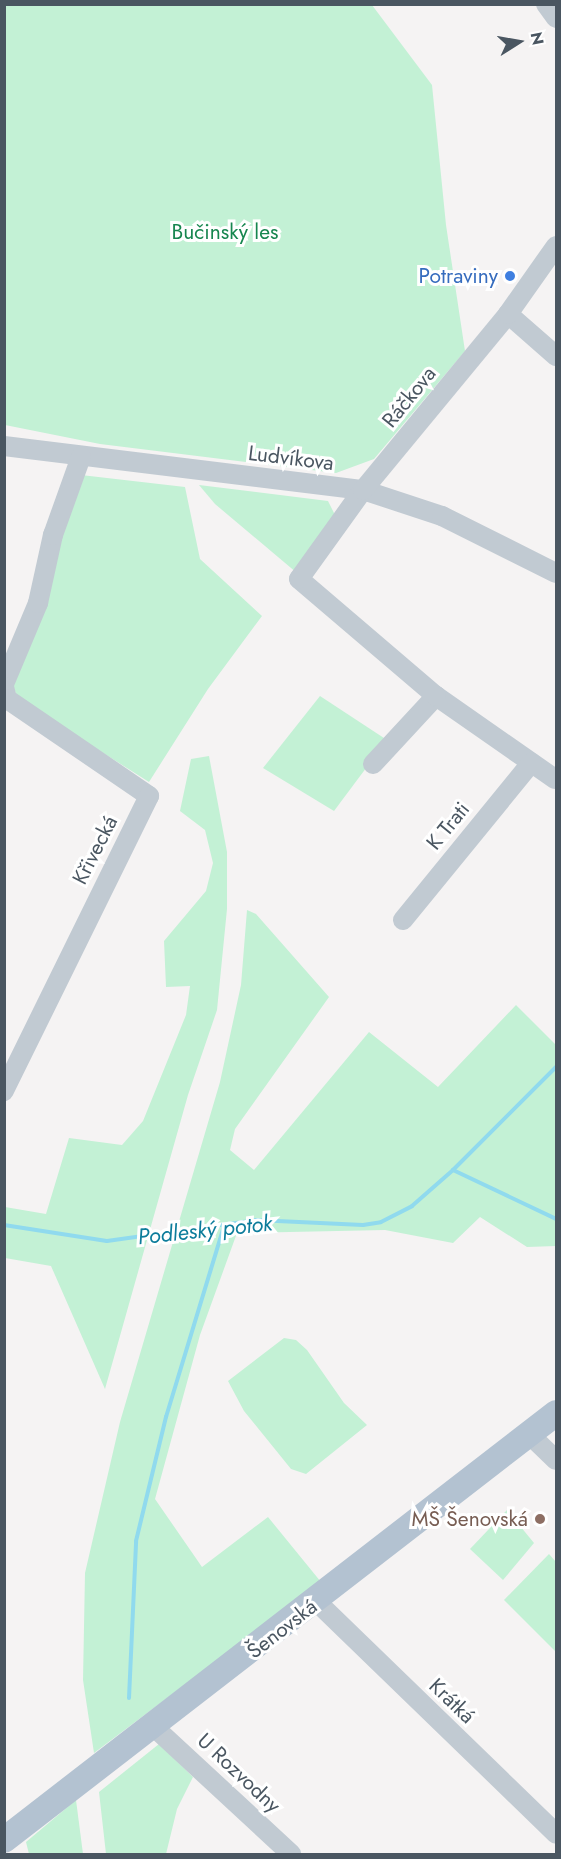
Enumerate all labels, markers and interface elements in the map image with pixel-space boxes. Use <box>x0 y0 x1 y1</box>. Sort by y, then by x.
north arrow <box>489 12 549 72</box>
text: N <box>525 30 550 47</box>
park label: Bučinský les <box>172 219 278 245</box>
place label: Potraviny <box>419 263 498 289</box>
marker: Potraviny <box>503 269 517 283</box>
street label: Ráčkova <box>377 361 441 433</box>
street label: Ludvíkova <box>247 440 335 476</box>
street label: K Trati <box>421 797 475 855</box>
street label: Křivecká <box>67 811 123 889</box>
water label: Podleský potok <box>136 1210 274 1250</box>
place label: MŠ Šenovská <box>412 1506 528 1532</box>
marker: MŠ Šenovská <box>533 1512 547 1526</box>
street label: Šenovská <box>242 1594 322 1664</box>
street label: Krátká <box>424 1673 480 1729</box>
street label: U Rozvodny <box>192 1728 286 1818</box>

